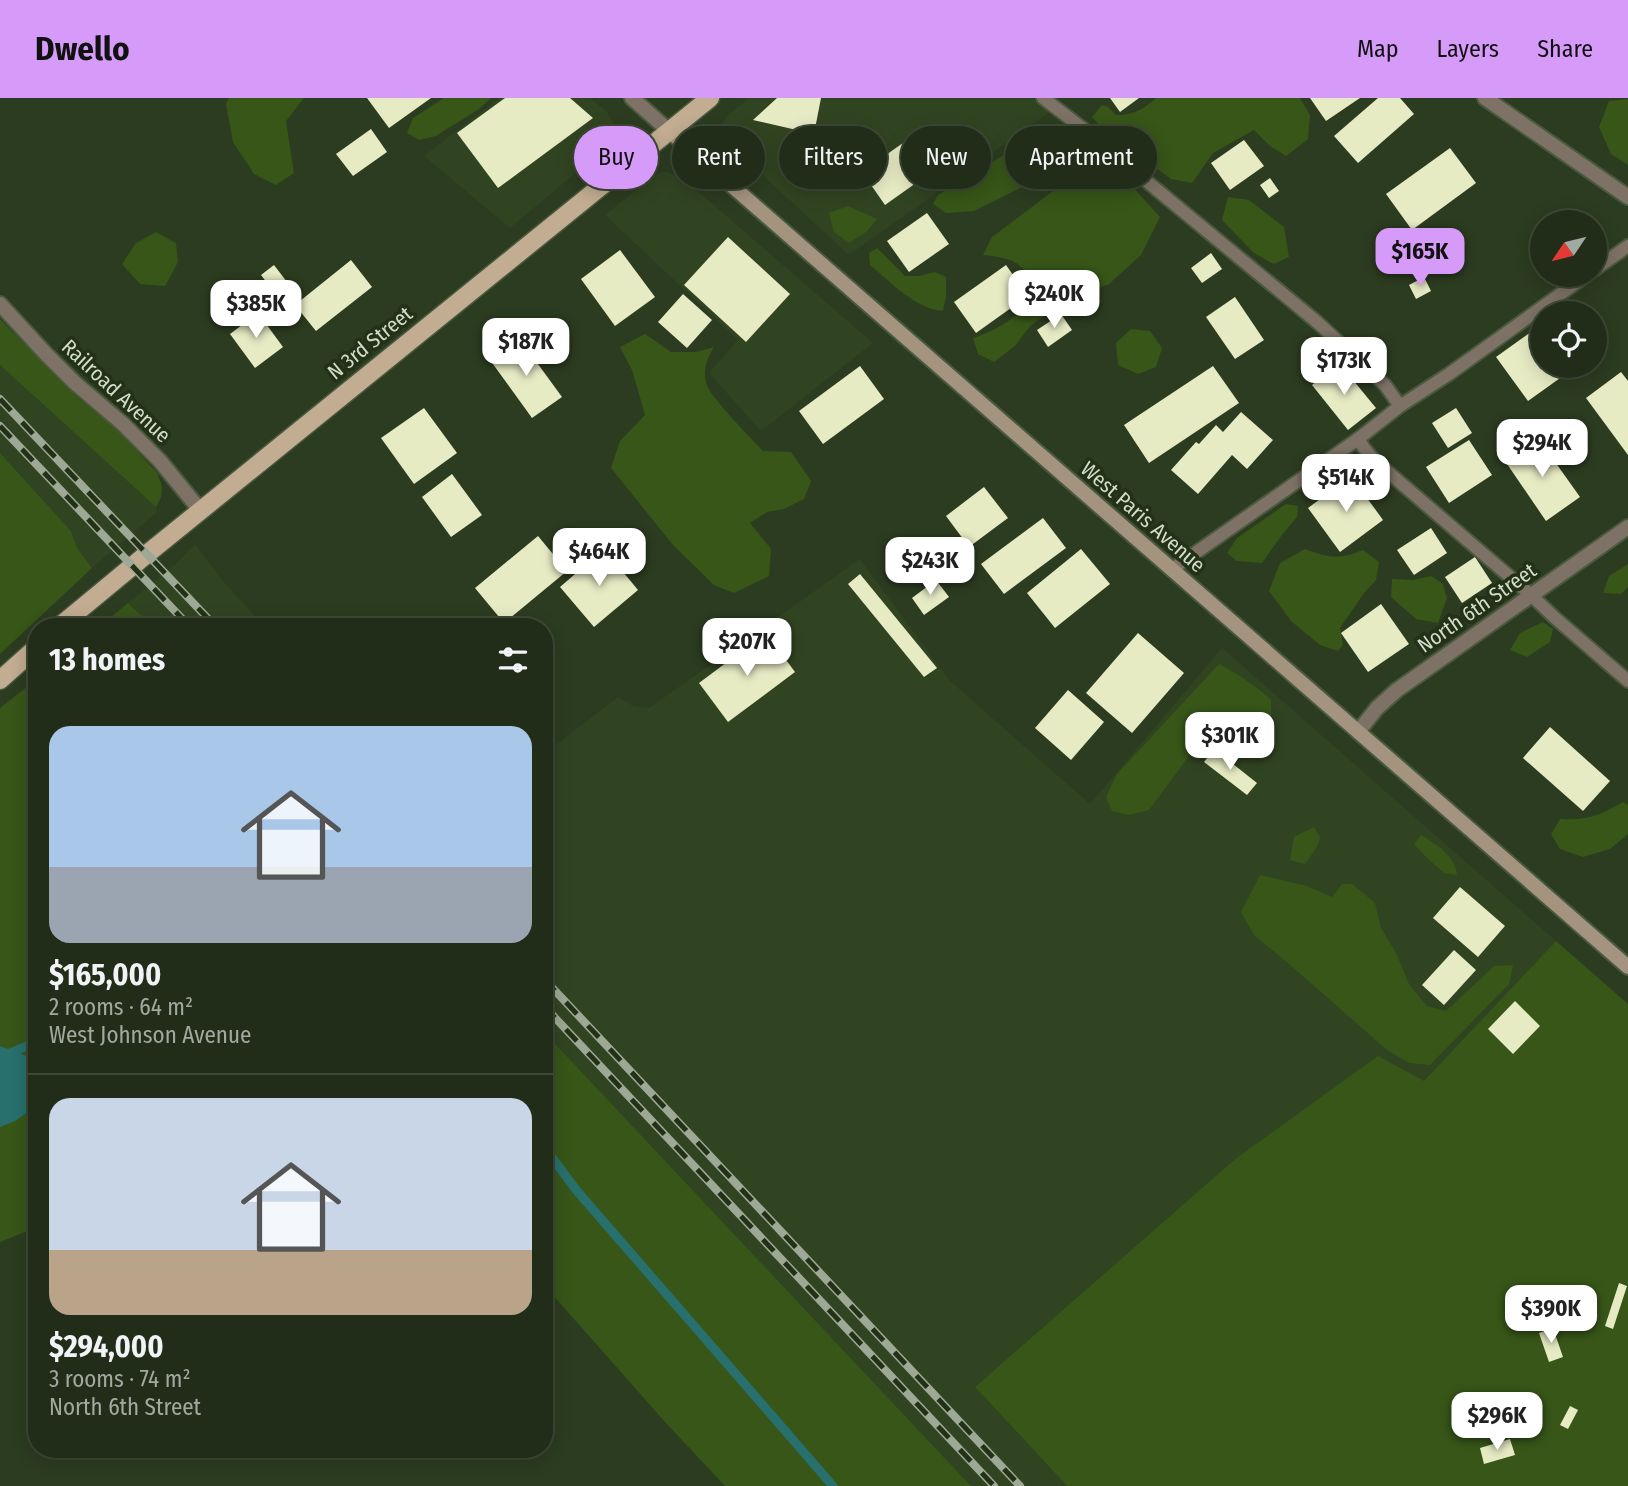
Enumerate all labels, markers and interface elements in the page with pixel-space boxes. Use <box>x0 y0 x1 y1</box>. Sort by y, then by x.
text: Dwello <box>35 29 130 69</box>
text: Map <box>1357 35 1399 63</box>
text: Layers <box>1437 35 1499 63</box>
text: Share <box>1537 35 1593 63</box>
chip: Buy <box>574 126 658 189</box>
chip: Rent <box>672 126 765 189</box>
chip: Filters <box>779 126 887 189</box>
chip: New <box>901 126 991 189</box>
chip: Apartment <box>1005 126 1157 189</box>
north arrow <box>1530 210 1606 287</box>
map controls <box>1530 210 1607 378</box>
pin: $165K <box>1371 228 1469 288</box>
text: $165K <box>1392 237 1448 265</box>
pin: $240K <box>1005 271 1103 330</box>
text: $240K <box>1024 279 1084 307</box>
pin: $385K <box>207 280 305 340</box>
text: $385K <box>226 289 286 317</box>
street label: N 3rd Street <box>322 301 418 385</box>
button: locate <box>1530 301 1607 378</box>
pin: $187K <box>477 318 575 378</box>
text: $187K <box>498 327 554 355</box>
street label: Railroad Avenue <box>56 334 176 448</box>
pin: $173K <box>1295 338 1393 397</box>
text: $173K <box>1317 346 1371 374</box>
pin: $294K <box>1493 420 1591 479</box>
text: $294K <box>1513 428 1571 456</box>
pin: $514K <box>1297 454 1395 514</box>
street label: West Paris Avenue <box>1075 456 1211 578</box>
text: $514K <box>1318 463 1374 491</box>
pin: $464K <box>550 528 648 588</box>
text: $464K <box>569 537 629 565</box>
pin: $243K <box>881 538 979 597</box>
text: $243K <box>901 546 959 574</box>
street label: North 6th Street <box>1413 557 1541 658</box>
pin: $207K <box>698 618 796 678</box>
text: $207K <box>718 627 776 655</box>
icon: filters <box>494 641 532 679</box>
text: 13 homes <box>49 642 165 678</box>
pin: $301K <box>1181 712 1279 772</box>
text: $301K <box>1201 721 1259 749</box>
icon: home <box>228 772 354 898</box>
text: $165,000 <box>49 957 161 993</box>
text: 2 rooms · 64 m² <box>49 993 193 1021</box>
text: West Johnson Avenue <box>49 1021 251 1049</box>
icon: home <box>228 1144 354 1270</box>
pin: $390K <box>1502 1286 1600 1345</box>
text: $390K <box>1521 1294 1581 1322</box>
text: $294,000 <box>49 1329 164 1365</box>
text: 3 rooms · 74 m² <box>49 1365 191 1393</box>
pin: $296K <box>1448 1392 1546 1452</box>
text: North 6th Street <box>49 1393 201 1421</box>
text: $296K <box>1467 1401 1527 1429</box>

